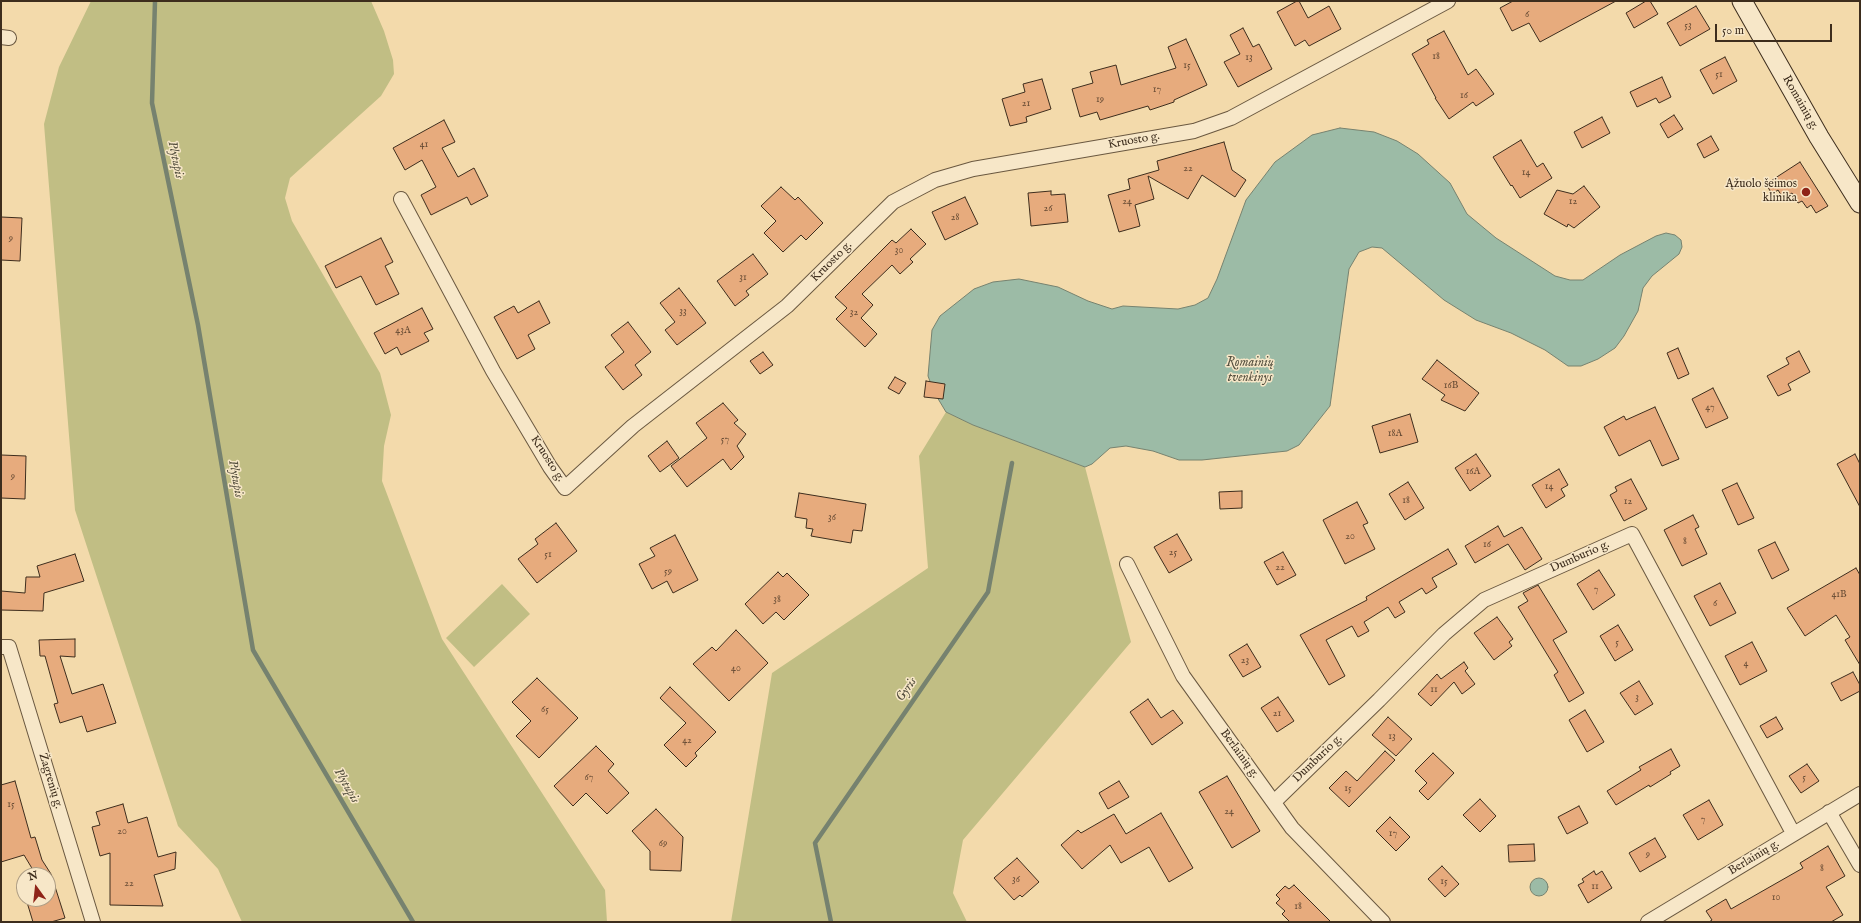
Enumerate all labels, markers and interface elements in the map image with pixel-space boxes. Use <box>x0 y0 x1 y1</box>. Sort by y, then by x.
house number: 6 <box>1525 9 1529 21</box>
scale bar <box>1717 16 1834 42</box>
house number: 53 <box>1684 20 1692 32</box>
text: 50 m <box>1722 23 1744 38</box>
house number: 18 <box>1432 51 1440 63</box>
house number: 13 <box>1245 52 1253 64</box>
house number: 15 <box>1183 60 1191 72</box>
house number: 51 <box>1715 69 1723 81</box>
street label: Romainių g. <box>1779 73 1821 133</box>
house number: 17 <box>1153 84 1161 96</box>
house number: 16 <box>1460 90 1468 102</box>
house number: 19 <box>1096 94 1104 106</box>
house number: 21 <box>1022 98 1030 110</box>
street label: Kruosto g. <box>1107 129 1161 153</box>
house number: 41 <box>420 139 428 151</box>
water label: Plytupis <box>163 140 187 180</box>
house number: 22 <box>1183 163 1193 175</box>
house number: 14 <box>1522 167 1530 179</box>
place label: Ąžuolo šeimos klinika <box>1726 178 1797 206</box>
marker: Ąžuolo šeimos klinika <box>1800 186 1812 198</box>
house number: 24 <box>1122 196 1132 208</box>
house number: 12 <box>1569 196 1577 208</box>
house number: 26 <box>1044 203 1052 215</box>
house number: 28 <box>951 212 959 224</box>
house number: 9 <box>9 233 13 245</box>
street label: Kruosto g. <box>808 238 856 286</box>
house number: 30 <box>895 245 903 257</box>
house number: 31 <box>739 272 747 284</box>
house number: 33 <box>679 306 687 318</box>
house number: 32 <box>850 307 858 319</box>
house number: 43A <box>395 325 411 337</box>
water label: Romainių tvenkinys <box>1226 355 1274 386</box>
house number: 16B <box>1444 380 1458 392</box>
house number: 47 <box>1705 402 1715 414</box>
house number: 18A <box>1388 428 1402 440</box>
street label: Kruosto g. <box>527 433 567 485</box>
house number: 57 <box>721 434 729 446</box>
water label: Plytupis <box>224 459 246 499</box>
house number: 16A <box>1466 466 1480 478</box>
house number: 9 <box>11 471 15 483</box>
house number: 14 <box>1545 481 1553 493</box>
house number: 18 <box>1402 495 1410 507</box>
house number: 12 <box>1624 496 1632 508</box>
house number: 36 <box>828 512 836 524</box>
house number: 20 <box>1345 531 1355 543</box>
house number: 8 <box>1683 536 1687 548</box>
street label: Dumburio g. <box>1548 538 1612 576</box>
house number: 16 <box>1483 539 1491 551</box>
house number: 25 <box>1169 547 1177 559</box>
house number: 51 <box>544 549 552 561</box>
house number: 22 <box>1275 562 1285 574</box>
house number: 59 <box>664 566 672 578</box>
house number: 7 <box>1594 584 1598 596</box>
house number: 41B <box>1831 589 1847 601</box>
house number: 38 <box>773 594 781 606</box>
house number: 6 <box>1713 598 1717 610</box>
house number: 5 <box>1615 637 1619 649</box>
house number: 23 <box>1241 655 1249 667</box>
house number: 4 <box>1744 658 1748 670</box>
house number: 40 <box>731 663 741 675</box>
water label: Gyris <box>893 675 921 705</box>
house number: 11 <box>1430 684 1438 696</box>
house number: 3 <box>1635 692 1639 704</box>
house number: 65 <box>541 704 549 716</box>
house number: 21 <box>1273 708 1281 720</box>
street label: Berlainių g. <box>1216 727 1262 781</box>
house number: 13 <box>1388 731 1396 743</box>
street label: Dumburio g. <box>1290 732 1346 786</box>
house number: 42 <box>682 735 692 747</box>
street label: Žagrenių g. <box>35 751 65 811</box>
water label: Plytupis <box>330 766 362 806</box>
house number: 67 <box>585 772 593 784</box>
house number: 5 <box>1802 772 1806 784</box>
house number: 15 <box>1344 783 1352 795</box>
house number: 15 <box>7 799 15 811</box>
house number: 24 <box>1224 806 1234 818</box>
house number: 7 <box>1701 814 1705 826</box>
house number: 20 <box>117 826 127 838</box>
house number: 17 <box>1389 828 1397 840</box>
street label: Berlainių g. <box>1726 837 1782 879</box>
house number: 69 <box>659 838 667 850</box>
house number: 9 <box>1646 849 1650 861</box>
house number: 8 <box>1820 863 1824 875</box>
north arrow <box>16 867 56 907</box>
text: N <box>27 868 40 884</box>
house number: 36 <box>1012 874 1020 886</box>
house number: 15 <box>1440 876 1448 888</box>
house number: 22 <box>124 878 134 890</box>
house number: 11 <box>1591 881 1599 893</box>
house number: 10 <box>1772 892 1780 904</box>
house number: 18 <box>1294 901 1302 913</box>

